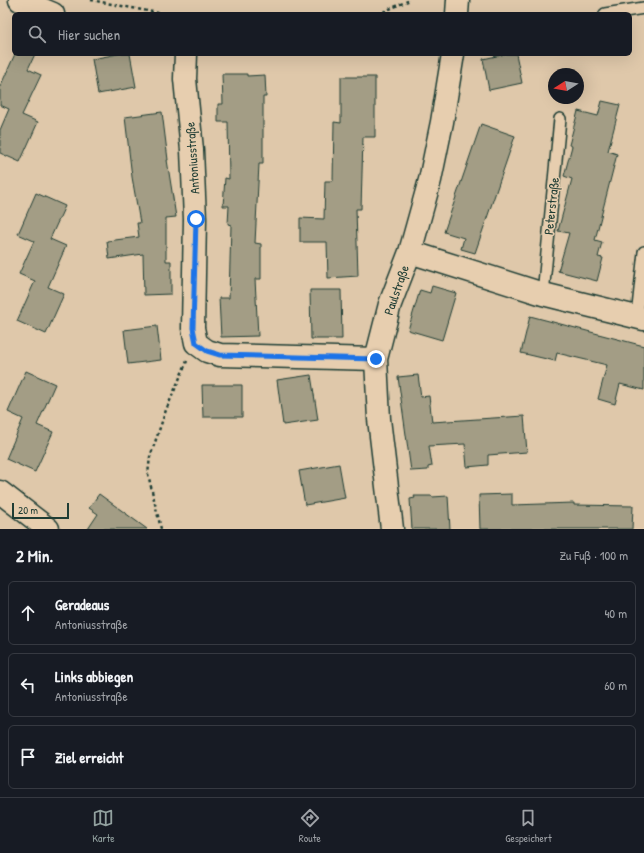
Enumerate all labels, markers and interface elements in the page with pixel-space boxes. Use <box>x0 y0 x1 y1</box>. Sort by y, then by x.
search box <box>12 12 632 56</box>
icon: search <box>26 23 48 45</box>
text: Hier suchen <box>58 24 120 45</box>
north arrow <box>548 68 584 104</box>
street label: Antoniusstraße <box>180 121 204 195</box>
street label: Peterstraße <box>539 176 563 236</box>
route start <box>187 210 205 228</box>
street label: Paulstraße <box>379 263 413 317</box>
route end <box>367 350 385 368</box>
scale bar <box>12 501 69 520</box>
text: 20 m <box>18 503 38 517</box>
text: 2 Min. <box>16 544 53 567</box>
text: Zu Fuß · 100 m <box>559 546 628 564</box>
text: Geradeaus <box>55 594 109 615</box>
icon: ahead <box>17 602 39 624</box>
text: 40 m <box>604 604 627 622</box>
text: Antoniusstraße <box>55 615 128 633</box>
text: Links abbiegen <box>55 666 133 687</box>
icon: left <box>17 674 39 696</box>
text: 60 m <box>604 676 627 694</box>
text: Antoniusstraße <box>55 687 128 705</box>
icon: arrive <box>17 746 39 768</box>
text: Ziel erreicht <box>55 747 124 768</box>
tab: Karte <box>92 807 115 845</box>
tab: Route <box>299 807 321 845</box>
tab: Gespeichert <box>505 807 552 845</box>

